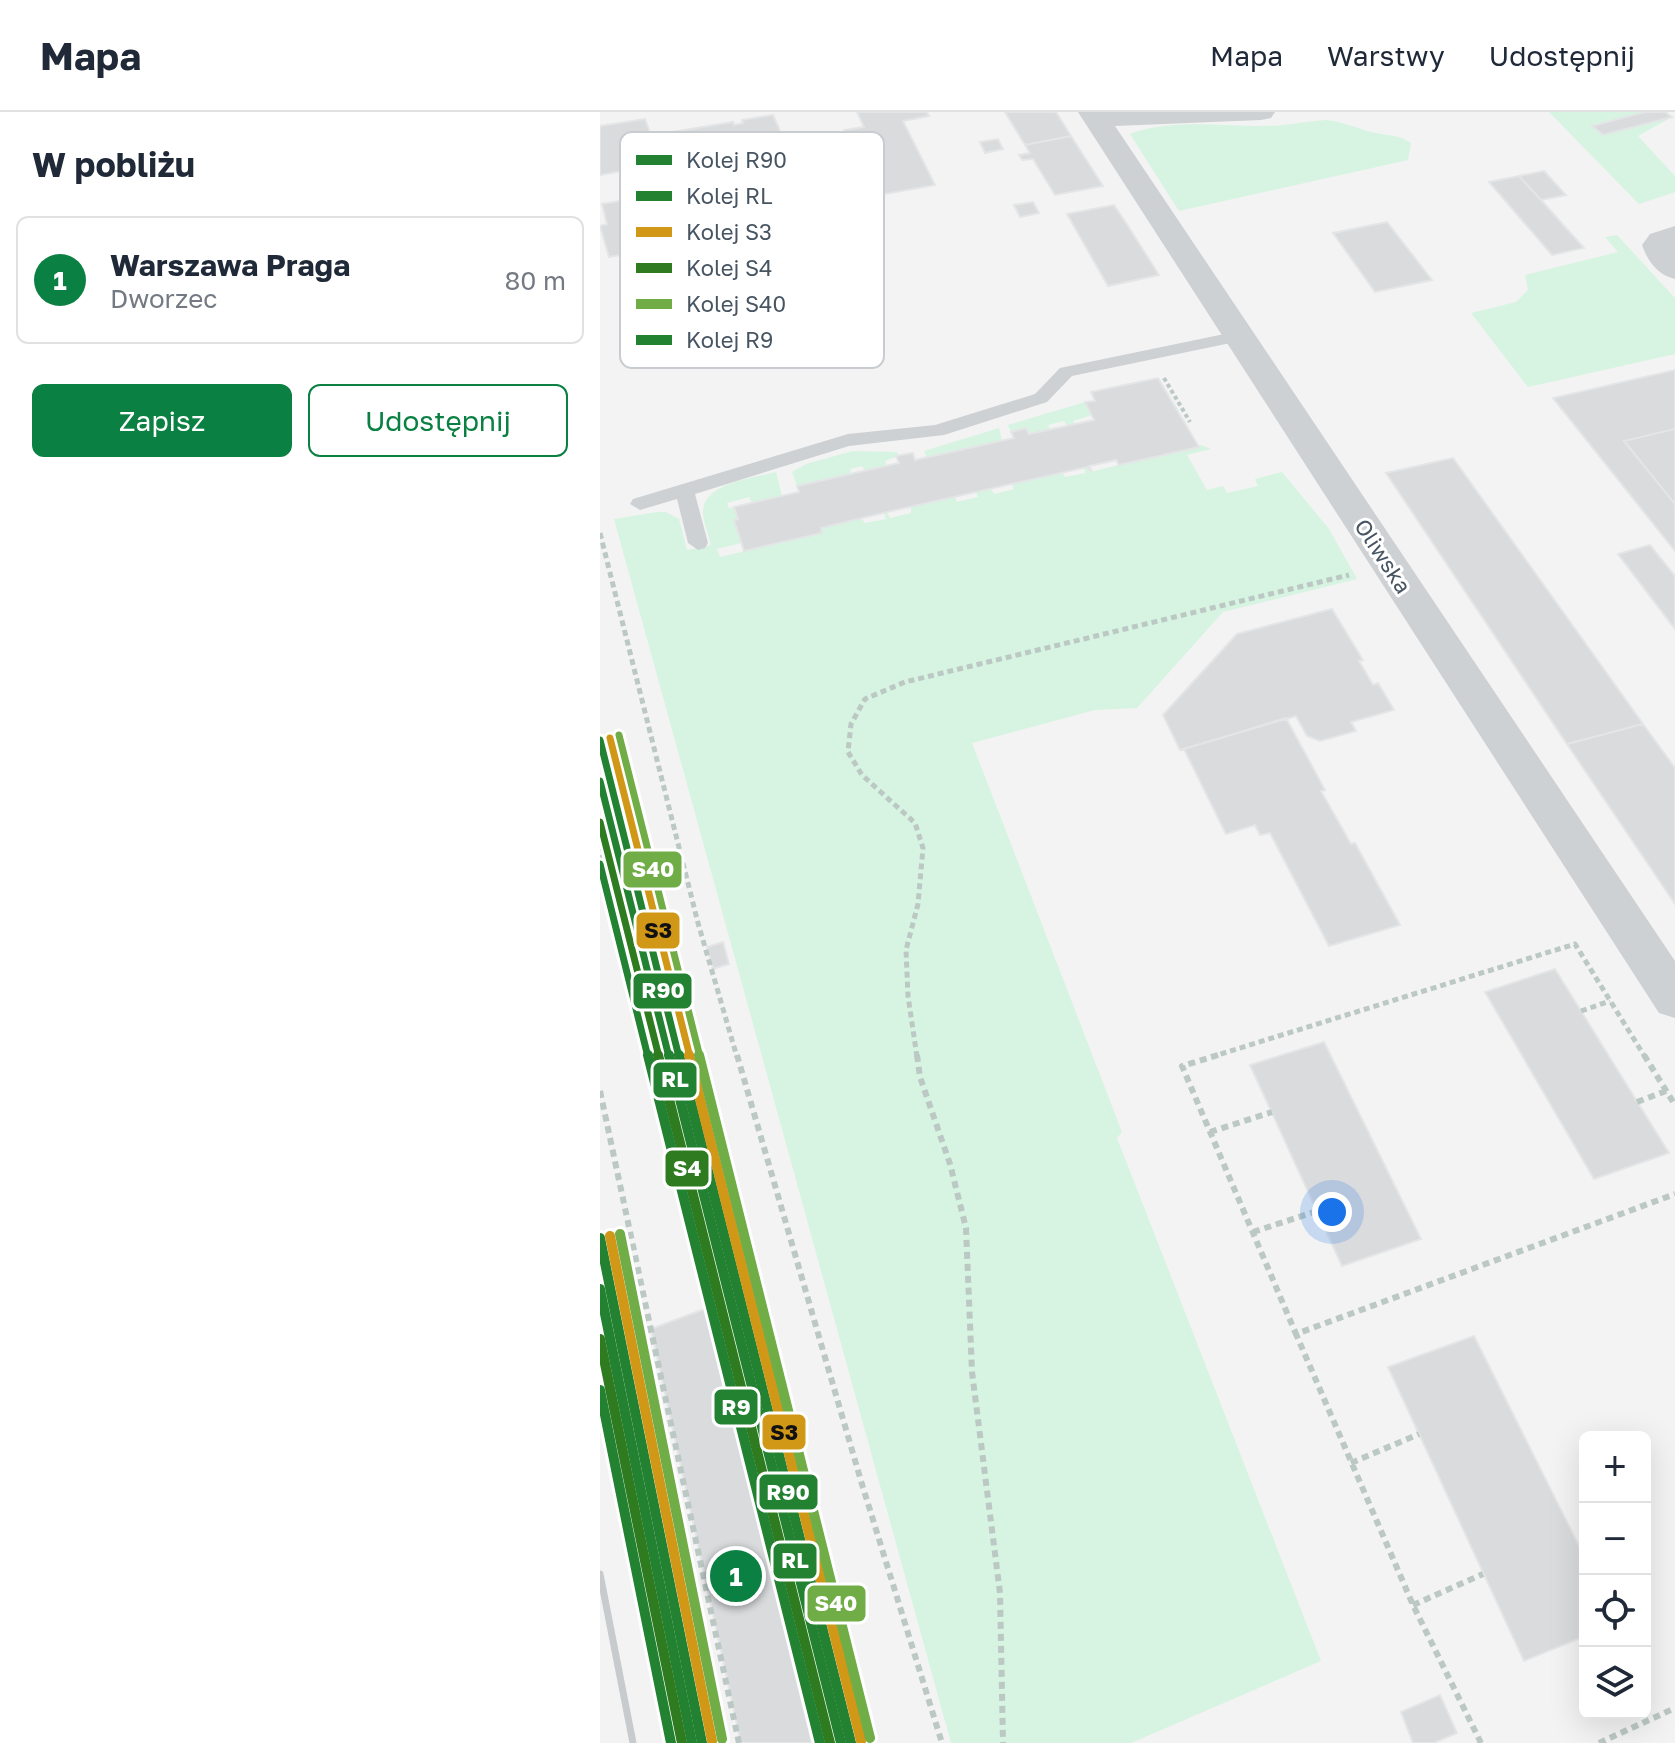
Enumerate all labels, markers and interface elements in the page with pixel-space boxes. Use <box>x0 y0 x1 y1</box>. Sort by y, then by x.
text: Mapa <box>40 33 141 78</box>
text: Mapa <box>1210 39 1283 72</box>
text: Warstwy <box>1327 39 1445 72</box>
text: Udostępnij <box>1489 39 1635 72</box>
legend <box>620 132 884 368</box>
text: W pobliżu <box>32 144 195 184</box>
text: Kolej R90 <box>686 146 787 173</box>
text: Kolej RL <box>686 182 773 209</box>
text: Kolej S3 <box>686 218 772 245</box>
text: Warszawa Praga <box>110 247 350 283</box>
text: Kolej S4 <box>686 254 772 281</box>
text: 1 <box>53 265 67 296</box>
text: 80 m <box>505 265 566 296</box>
text: Dworzec <box>110 283 218 314</box>
text: Kolej S40 <box>686 290 786 317</box>
text: Kolej R9 <box>686 326 773 353</box>
button: Zapisz <box>32 384 292 457</box>
button: Udostępnij <box>308 384 568 457</box>
street label: Oliwska <box>1349 513 1417 598</box>
line badge: S40 <box>622 850 683 889</box>
text: S40 <box>632 855 674 882</box>
line badge: S3 <box>635 911 681 950</box>
text: S3 <box>644 916 672 943</box>
line badge: R90 <box>632 972 693 1010</box>
text: R90 <box>641 976 685 1003</box>
line badge: RL <box>652 1061 698 1099</box>
text: RL <box>661 1065 689 1092</box>
line badge: S4 <box>664 1149 710 1188</box>
text: S4 <box>673 1154 701 1181</box>
your location <box>1312 1192 1352 1232</box>
line badge: R9 <box>713 1388 759 1426</box>
text: R9 <box>721 1393 751 1420</box>
line badge: S3 <box>761 1413 807 1451</box>
text: S3 <box>770 1418 798 1445</box>
map controls <box>1579 1431 1651 1719</box>
button: + <box>1579 1431 1651 1503</box>
line badge: R90 <box>758 1473 819 1511</box>
text: R90 <box>766 1478 810 1505</box>
button: − <box>1579 1503 1651 1575</box>
line badge: RL <box>772 1542 818 1580</box>
pin: 1 <box>710 1546 762 1606</box>
text: RL <box>781 1546 809 1573</box>
button: locate <box>1579 1575 1651 1647</box>
line badge: S40 <box>806 1584 867 1623</box>
text: S40 <box>815 1589 857 1616</box>
button: layers <box>1579 1647 1651 1719</box>

